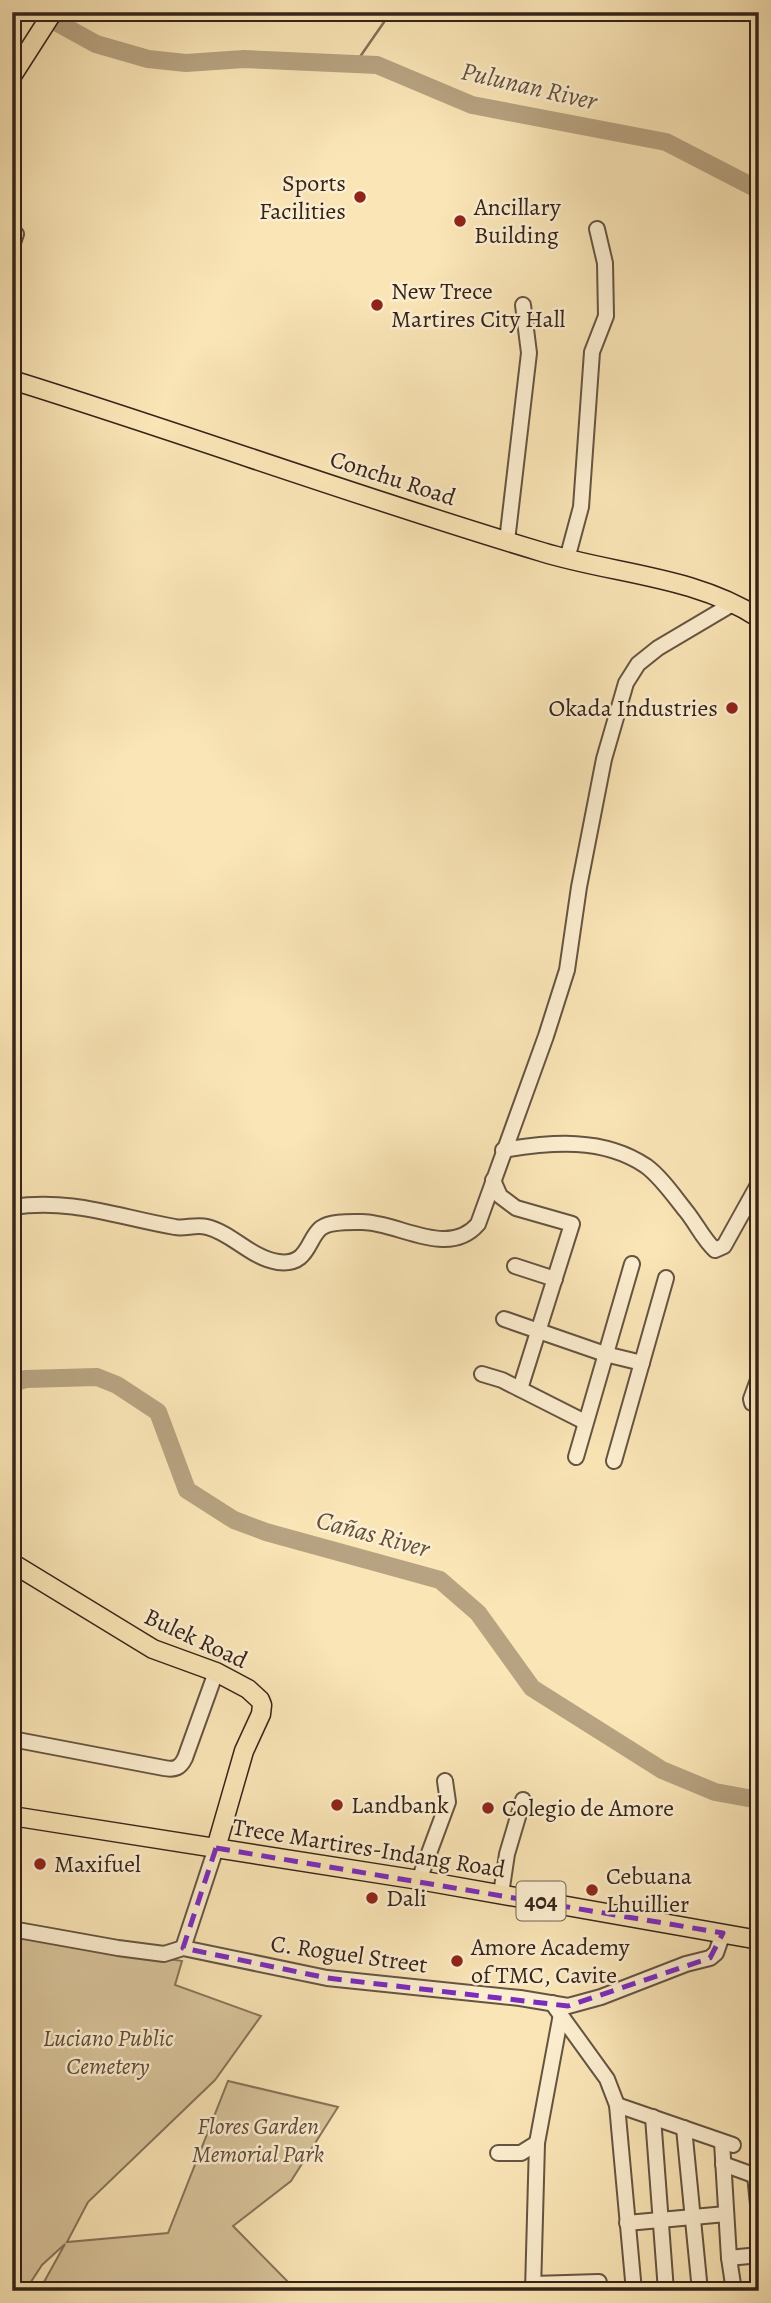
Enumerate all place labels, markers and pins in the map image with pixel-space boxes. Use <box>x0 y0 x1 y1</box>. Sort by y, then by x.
place label: Sports Facilities <box>259 167 346 227</box>
marker: Sports Facilities <box>352 189 368 205</box>
place label: Ancillary Building <box>473 191 561 251</box>
marker: Ancillary Building <box>452 213 468 229</box>
place label: New Trece Martires City Hall <box>391 275 566 335</box>
marker: New Trece Martires City Hall <box>369 297 385 313</box>
place label: Okada Industries <box>549 692 718 724</box>
marker: Okada Industries <box>724 700 740 716</box>
place label: Landbank <box>351 1789 449 1821</box>
place label: Colegio de Amore <box>502 1792 674 1824</box>
marker: Landbank <box>329 1797 345 1813</box>
marker: Colegio de Amore <box>480 1800 496 1816</box>
place label: Maxifuel <box>54 1848 141 1880</box>
marker: Maxifuel <box>32 1856 48 1872</box>
place label: Cebuana Lhuillier <box>606 1860 693 1920</box>
place label: Dali <box>386 1882 427 1914</box>
marker: Cebuana Lhuillier <box>584 1882 600 1898</box>
marker: Dali <box>364 1890 380 1906</box>
place label: Amore Academy of TMC, Cavite <box>470 1931 630 1991</box>
marker: Amore Academy of TMC, Cavite <box>449 1953 465 1969</box>

